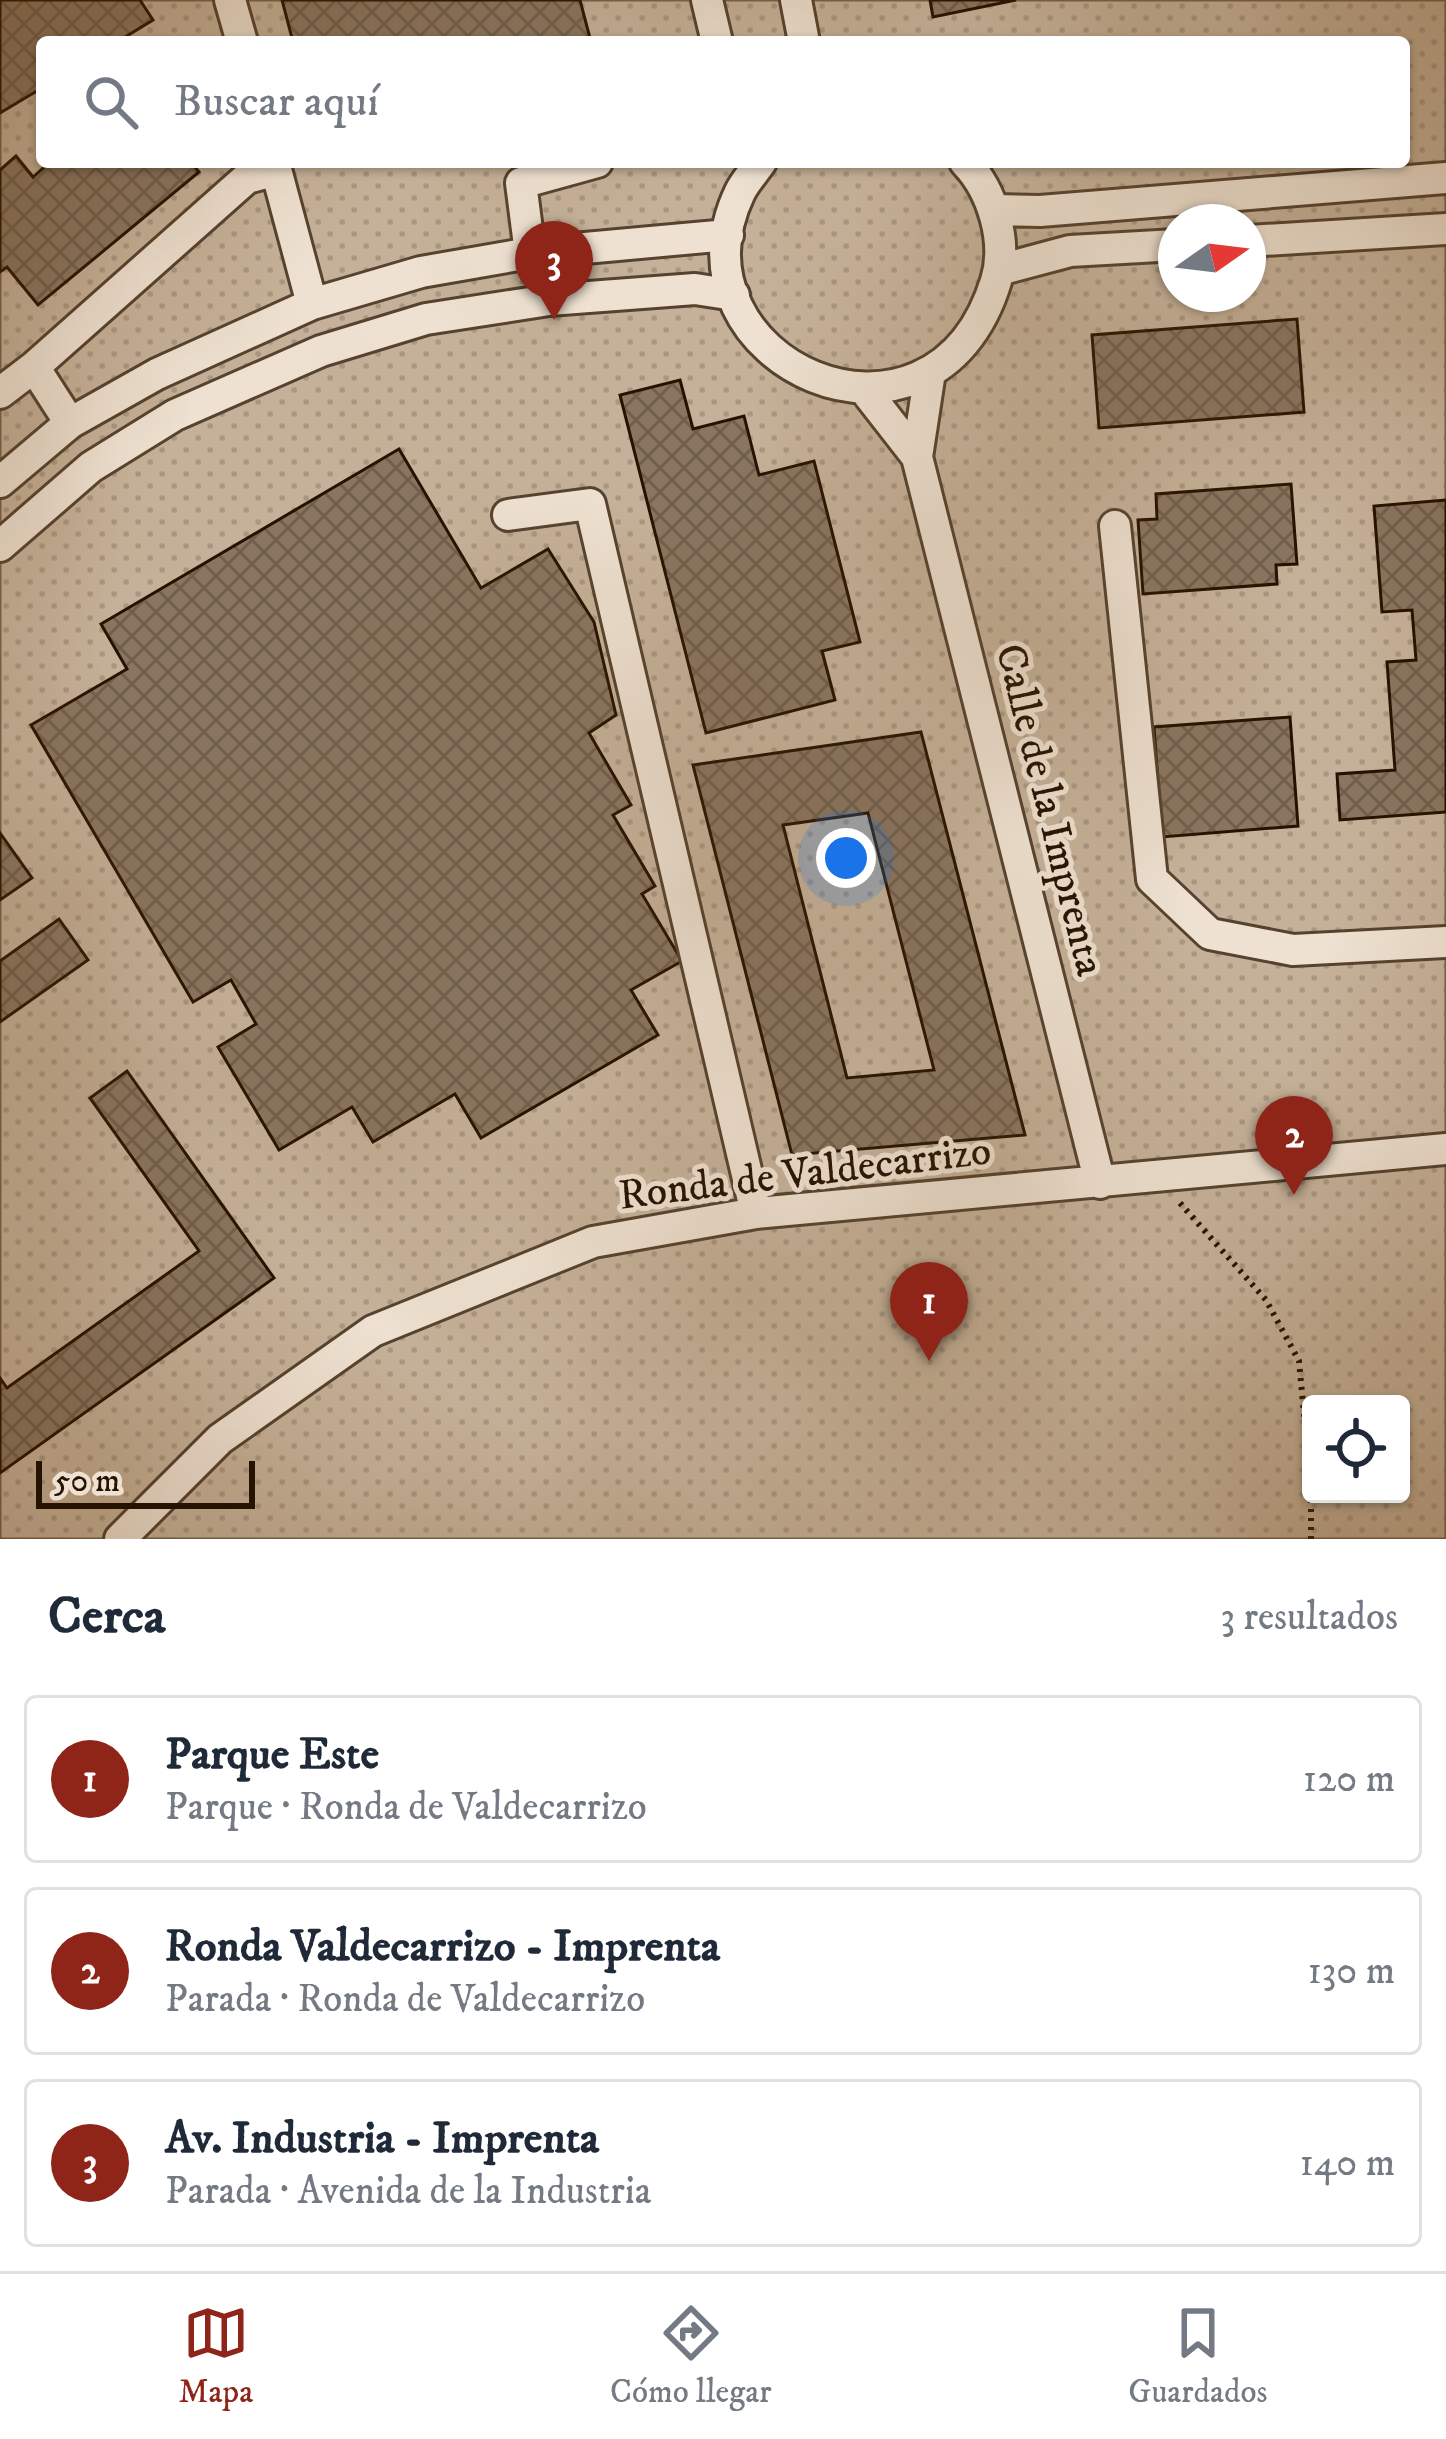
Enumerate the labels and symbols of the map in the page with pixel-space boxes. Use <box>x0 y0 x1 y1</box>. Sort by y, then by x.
north arrow <box>1158 204 1266 312</box>
pin: 3 <box>515 221 593 320</box>
street label: Calle de la Imprenta <box>983 639 1115 981</box>
your location <box>816 828 876 888</box>
pin: 2 <box>1255 1096 1333 1195</box>
street label: Ronda de Valdecarrizo <box>616 1125 994 1223</box>
pin: 1 <box>890 1262 968 1361</box>
scale bar <box>36 1455 255 1508</box>

